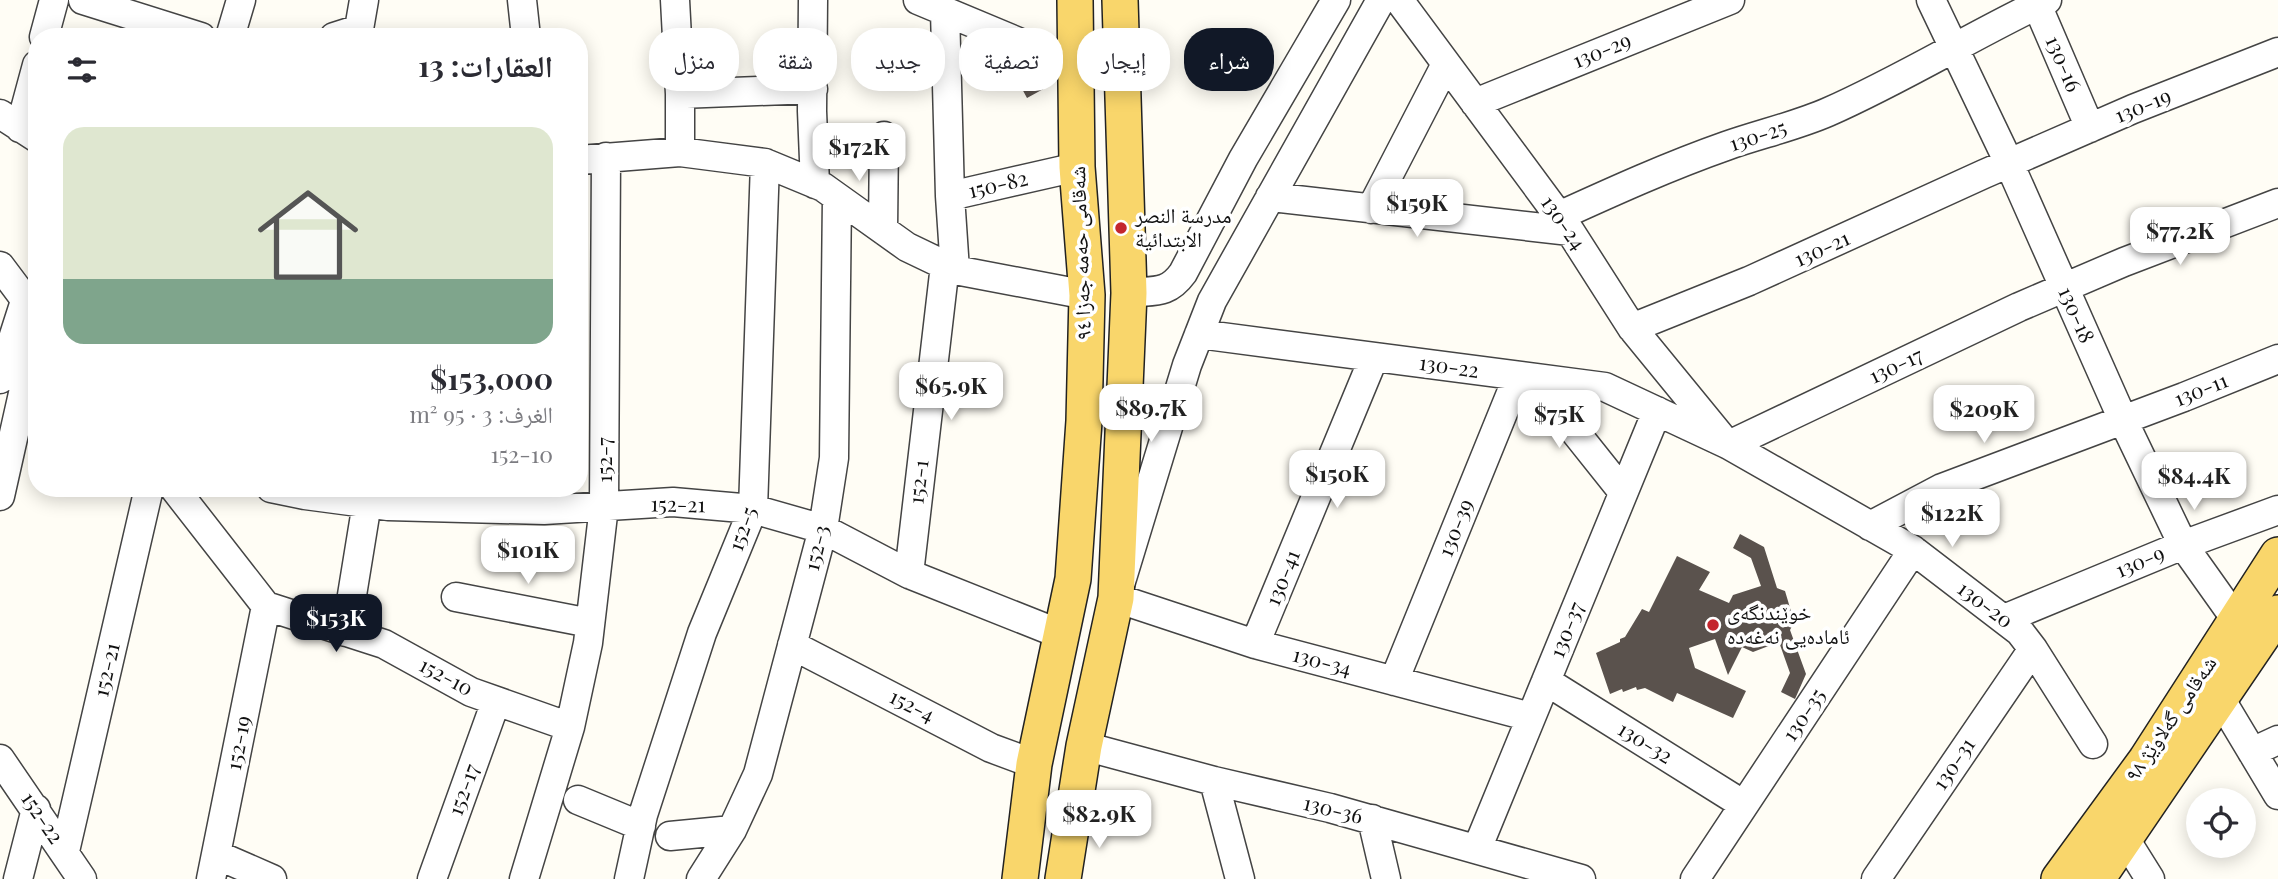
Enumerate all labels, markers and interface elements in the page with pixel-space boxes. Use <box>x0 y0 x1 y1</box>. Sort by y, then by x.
street label: 130-29 <box>1568 25 1635 73</box>
chip: منزل <box>649 28 739 91</box>
chip: شقة <box>753 28 837 91</box>
chip: جديد <box>851 28 945 91</box>
chip: تصفية <box>959 28 1063 91</box>
chip: إيجار <box>1077 28 1170 91</box>
chip: شراء <box>1184 28 1274 91</box>
street label: 130-16 <box>2041 31 2089 96</box>
text: العقارات: 13 <box>418 45 553 85</box>
icon: filters <box>63 51 101 89</box>
street label: 130-19 <box>2110 80 2175 128</box>
street label: 130-25 <box>1725 112 1790 156</box>
pin: $172K <box>810 124 908 183</box>
text: $172K <box>829 130 889 161</box>
street label: 150-82 <box>965 163 1030 203</box>
street label: شەقامی حەمە جەزا ٩٤ <box>1062 166 1097 340</box>
icon: home <box>245 172 371 298</box>
pin: $159K <box>1368 180 1466 239</box>
text: $159K <box>1386 186 1448 217</box>
street label: 130-24 <box>1536 189 1593 255</box>
place label: مدرسة النصر الابتدائية <box>1134 200 1232 252</box>
pin: $77.2K <box>2123 208 2237 267</box>
text: $77.2K <box>2146 214 2214 245</box>
marker: مدرسة النصر الابتدائية <box>1113 220 1129 236</box>
street label: 130-21 <box>1789 223 1853 272</box>
street label: 130-18 <box>2053 282 2103 347</box>
street label: 130-17 <box>1864 339 1927 389</box>
street label: 130-22 <box>1418 347 1481 383</box>
text: $153,000 <box>430 358 553 398</box>
pin: $65.9K <box>894 362 1008 422</box>
street label: 130-11 <box>2169 365 2231 412</box>
text: $65.9K <box>915 369 987 400</box>
pin: $89.7K <box>1094 384 1208 444</box>
pin: $209K <box>1935 386 2033 445</box>
text: $89.7K <box>1115 391 1187 422</box>
pin: $75K <box>1518 391 1600 450</box>
text: $209K <box>1949 392 2019 423</box>
text: $75K <box>1534 397 1584 428</box>
text: الغرف: 3 · 95 m² <box>409 398 553 429</box>
street label: 152-7 <box>589 437 617 483</box>
text: 152-10 <box>490 438 553 469</box>
pin: $150K <box>1288 450 1386 510</box>
pin: $84.4K <box>2137 452 2251 512</box>
text: $150K <box>1305 457 1369 488</box>
street label: 152-1 <box>900 458 934 506</box>
text: $84.4K <box>2157 459 2231 490</box>
street label: 152-21 <box>650 489 706 517</box>
pin: $122K <box>1903 490 2001 549</box>
street label: 130-39 <box>1430 494 1478 560</box>
text: $122K <box>1921 496 1983 527</box>
street label: 152-5 <box>720 502 762 554</box>
street label: 152-3 <box>796 522 834 573</box>
pin: $101K <box>479 526 577 586</box>
text: $101K <box>497 533 559 564</box>
street label: 130-9 <box>2110 537 2168 583</box>
street label: 130-41 <box>1257 545 1305 609</box>
street label: 130-20 <box>1953 573 2020 633</box>
pin: $153K <box>287 594 385 654</box>
street label: 130-37 <box>1541 597 1589 661</box>
place label: خوێندنگەی ئامادەیی نەغەدە <box>1727 597 1850 650</box>
text: $153K <box>306 601 366 632</box>
marker: خوێندنگەی ئامادەیی نەغەدە <box>1705 617 1721 633</box>
street label: 130-34 <box>1290 639 1355 681</box>
street label: 152-21 <box>85 640 125 699</box>
street label: 152-10 <box>415 649 479 701</box>
street label: شەقامی گەلاوێژ ٩٨ <box>2117 650 2222 787</box>
street label: 152-4 <box>886 681 940 727</box>
street label: 130-35 <box>1774 682 1830 746</box>
street label: 152-19 <box>218 713 256 772</box>
street label: 130-32 <box>1613 714 1679 769</box>
street label: 130-31 <box>1925 731 1980 794</box>
street label: 152-17 <box>440 759 485 819</box>
street label: 152-22 <box>16 785 71 848</box>
street label: 130-36 <box>1301 787 1366 829</box>
map controls <box>2186 788 2256 858</box>
button: locate <box>2186 788 2256 858</box>
pin: $82.9K <box>1042 790 1156 850</box>
text: $82.9K <box>1062 797 1136 828</box>

